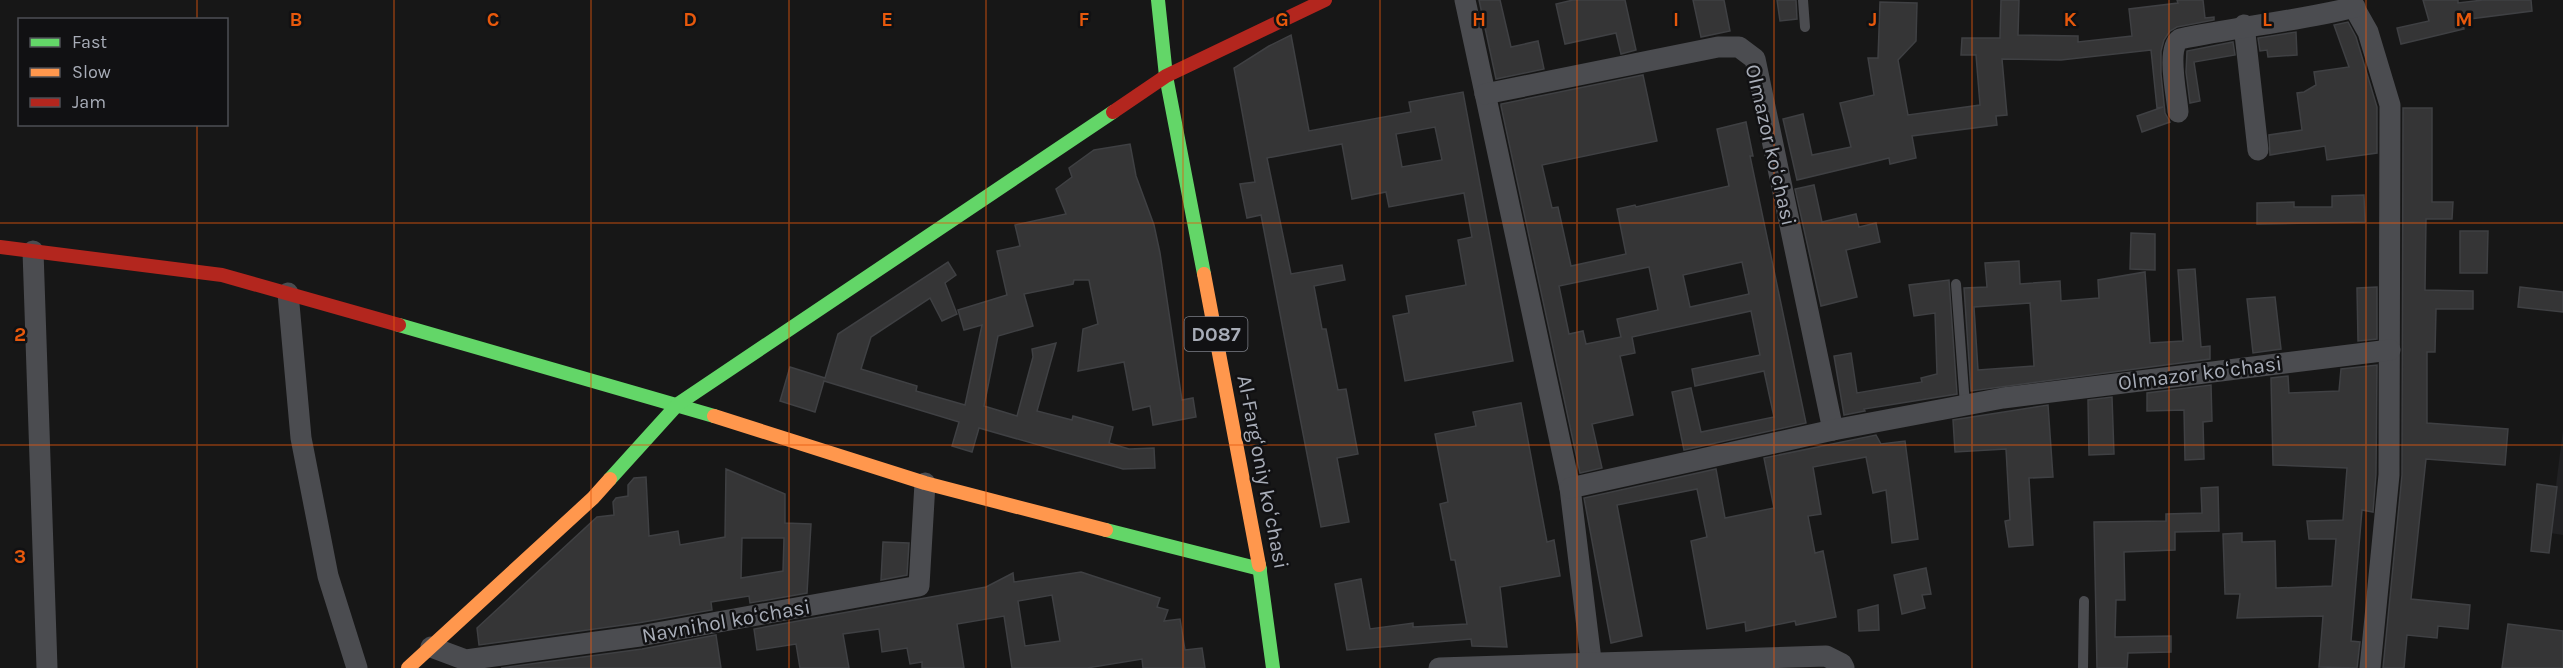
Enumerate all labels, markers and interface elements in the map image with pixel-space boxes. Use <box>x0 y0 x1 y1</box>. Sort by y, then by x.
text: B <box>290 8 302 31</box>
text: C <box>487 8 499 31</box>
text: D <box>683 8 697 31</box>
text: E <box>881 8 893 31</box>
text: F <box>1079 8 1090 31</box>
text: G <box>1275 8 1289 31</box>
text: H <box>1472 8 1486 31</box>
text: I <box>1673 8 1679 31</box>
text: J <box>1869 8 1877 31</box>
text: K <box>2063 8 2077 31</box>
text: L <box>2262 8 2272 31</box>
text: M <box>2455 8 2473 31</box>
legend <box>18 18 228 126</box>
text: Fast <box>72 31 107 53</box>
text: Slow <box>72 61 111 83</box>
street label: Olmazor koʻchasi <box>1741 62 1801 228</box>
text: Jam <box>72 91 106 113</box>
road number: D087 <box>1184 317 1248 351</box>
text: 2 <box>14 323 26 346</box>
street label: Olmazor koʻchasi <box>2117 351 2283 395</box>
street label: Al-Fargʻoniy koʻchasi <box>1232 373 1294 571</box>
text: 3 <box>14 545 26 568</box>
street label: Navnihol koʻchasi <box>640 594 812 648</box>

